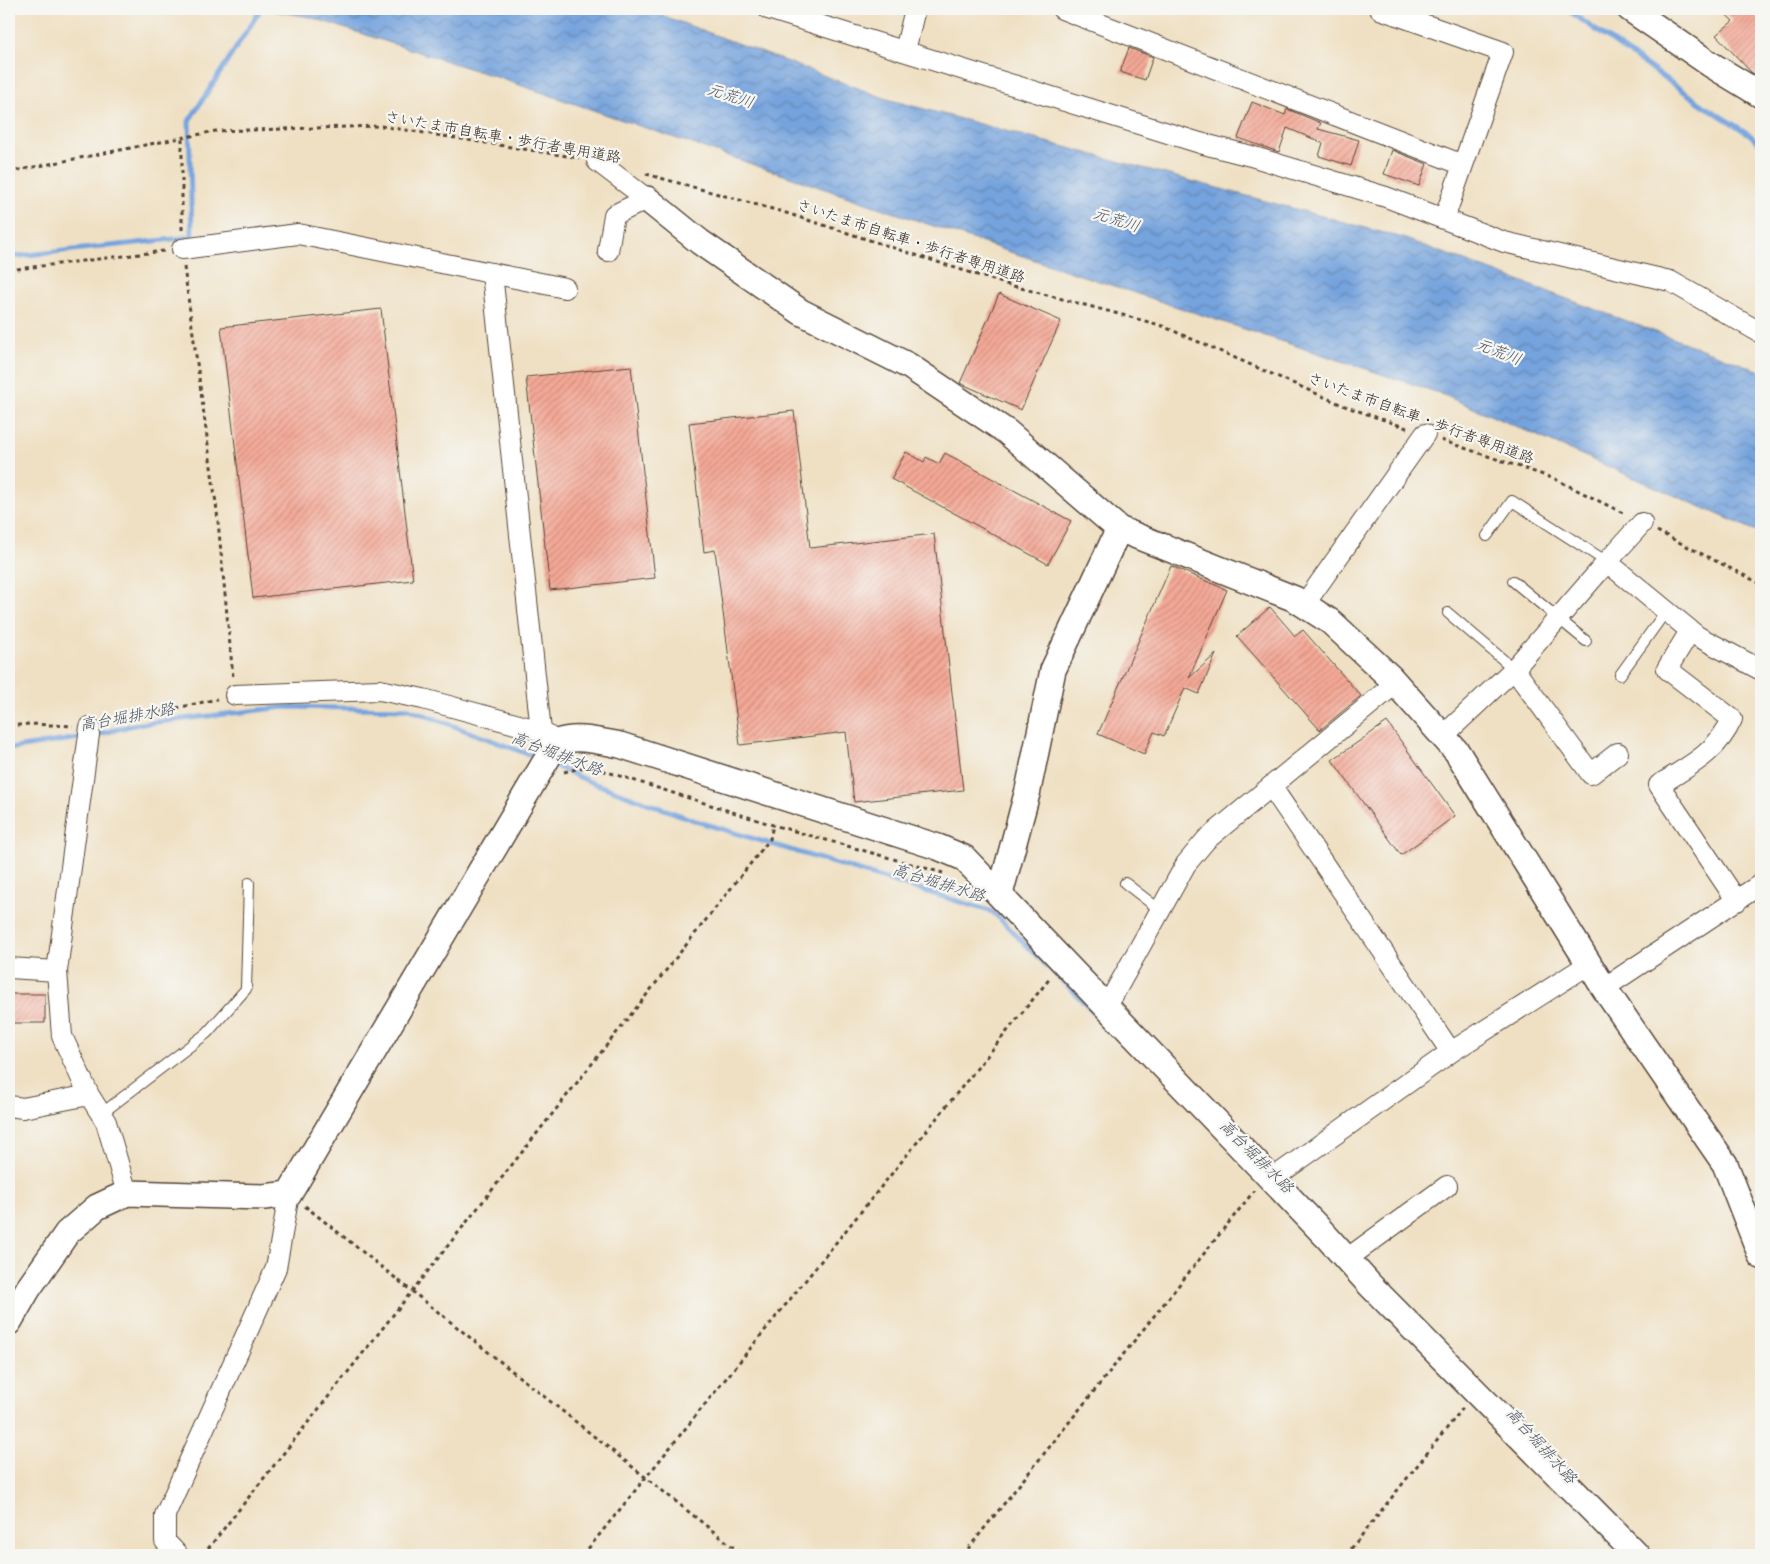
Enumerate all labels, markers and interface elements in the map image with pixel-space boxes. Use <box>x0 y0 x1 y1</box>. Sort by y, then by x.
water label: 元荒川 <box>705 78 757 113</box>
street label: さいたま市自転車・歩行者専用道路 <box>383 106 623 168</box>
street label: さいたま市自転車・歩行者専用道路 <box>794 194 1028 288</box>
water label: 元荒川 <box>1091 202 1143 237</box>
water label: 元荒川 <box>1473 333 1525 370</box>
street label: さいたま市自転車・歩行者専用道路 <box>1305 368 1537 468</box>
water label: 高台堀排水路 <box>78 698 177 735</box>
water label: 高台堀排水路 <box>508 726 606 781</box>
water label: 高台堀排水路 <box>890 858 989 907</box>
water label: 高台堀排水路 <box>1215 1115 1299 1198</box>
water label: 高台堀排水路 <box>1502 1403 1582 1489</box>

